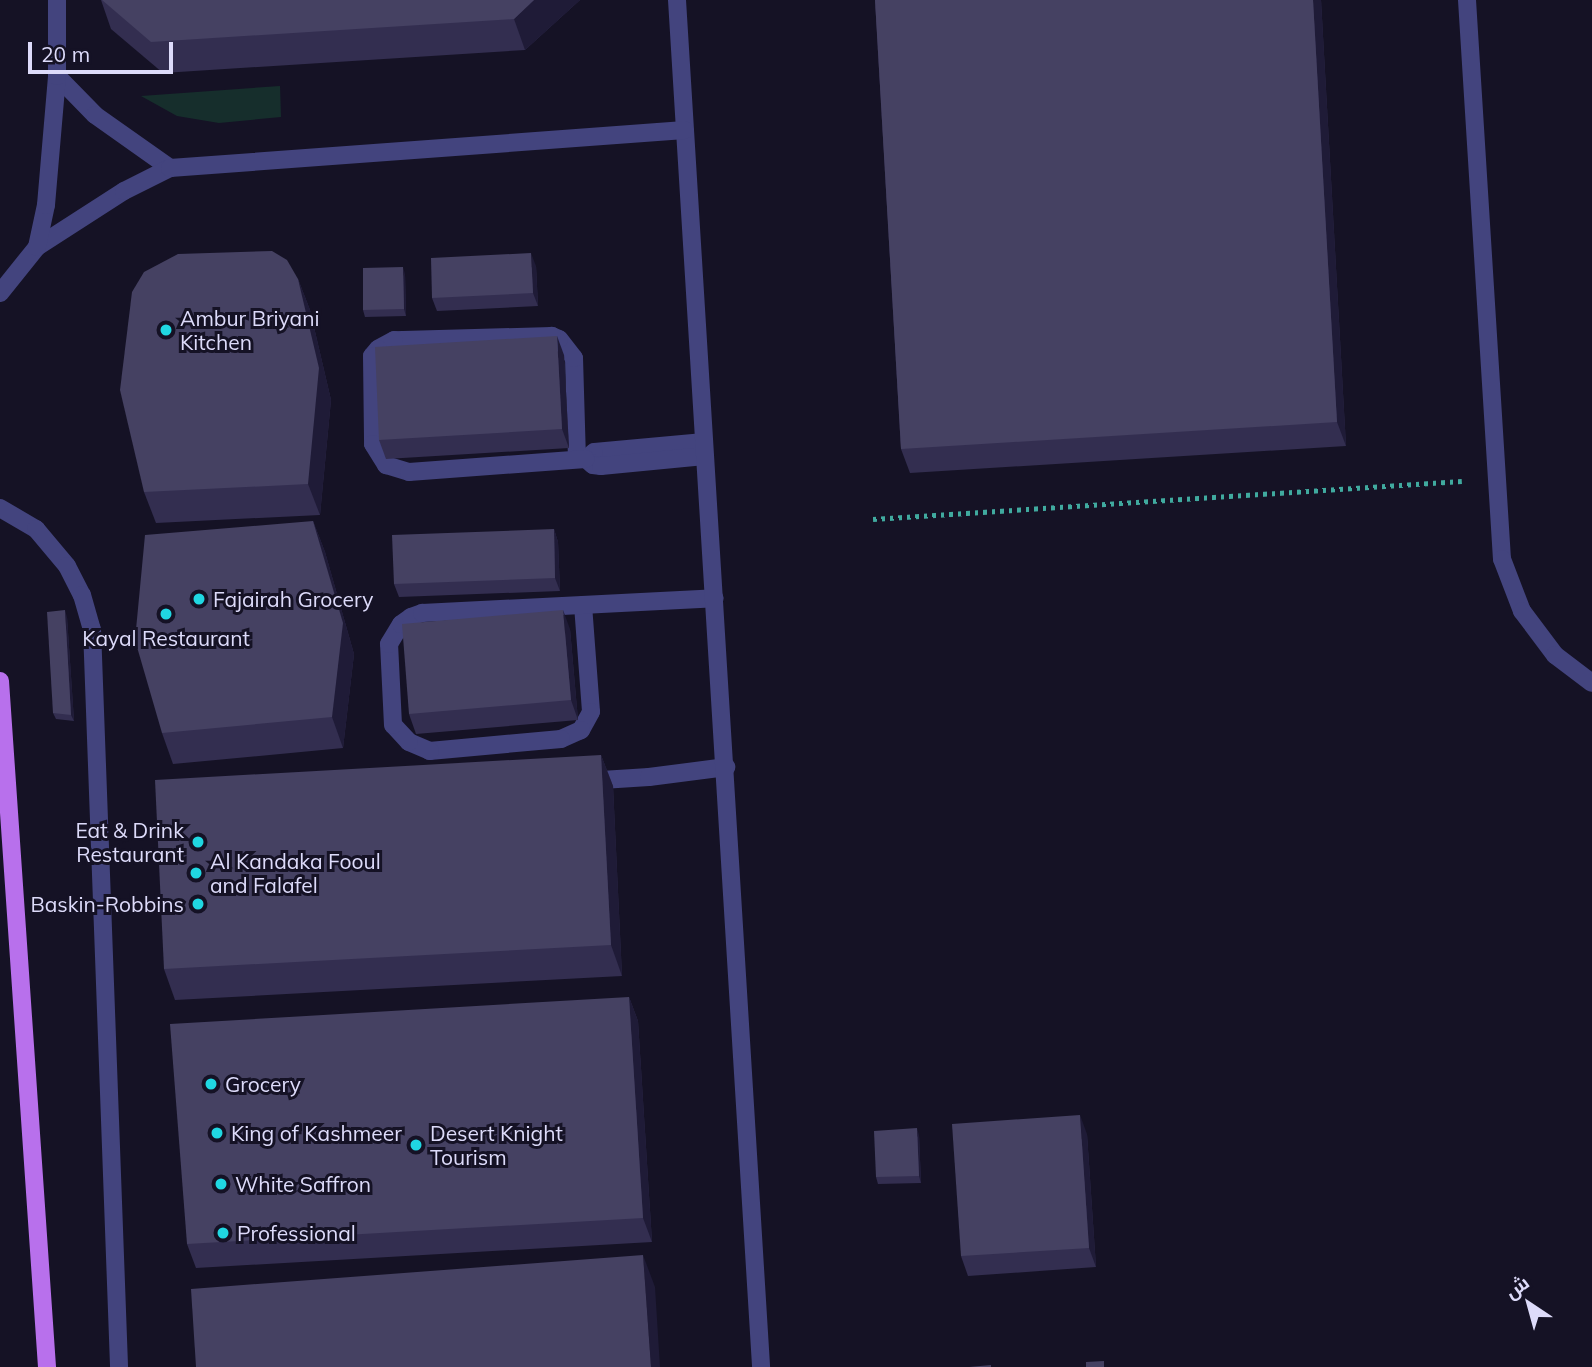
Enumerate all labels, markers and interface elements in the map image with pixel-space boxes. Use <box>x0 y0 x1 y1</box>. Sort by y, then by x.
scale bar <box>32 28 177 72</box>
text: 20 m <box>41 41 90 67</box>
place label: Ambur Briyani Kitchen <box>180 305 319 355</box>
marker: Ambur Briyani Kitchen <box>158 322 174 338</box>
place label: Fajairah Grocery <box>213 586 373 612</box>
marker: Fajairah Grocery <box>191 591 207 607</box>
marker: Kayal Restaurant <box>158 606 174 622</box>
place label: Kayal Restaurant <box>82 625 250 651</box>
place label: Eat & Drink Restaurant <box>75 817 184 867</box>
marker: Eat & Drink Restaurant <box>190 834 206 850</box>
place label: Al Kandaka Fooul and Falafel <box>210 848 381 898</box>
marker: Al Kandaka Fooul and Falafel <box>188 865 204 881</box>
place label: Baskin-Robbins <box>30 891 184 917</box>
marker: Baskin-Robbins <box>190 896 206 912</box>
place label: Grocery <box>225 1071 301 1097</box>
marker: Grocery <box>203 1076 219 1092</box>
place label: King of Kashmeer <box>231 1120 402 1146</box>
place label: Desert Knight Tourism <box>430 1120 563 1170</box>
marker: King of Kashmeer <box>209 1125 225 1141</box>
marker: Desert Knight Tourism <box>408 1137 424 1153</box>
place label: White Saffron <box>235 1171 371 1197</box>
marker: White Saffron <box>213 1176 229 1192</box>
place label: Professional <box>237 1220 356 1246</box>
marker: Professional <box>215 1225 231 1241</box>
north arrow <box>1494 1269 1564 1339</box>
text: ش <box>1500 1270 1534 1304</box>

